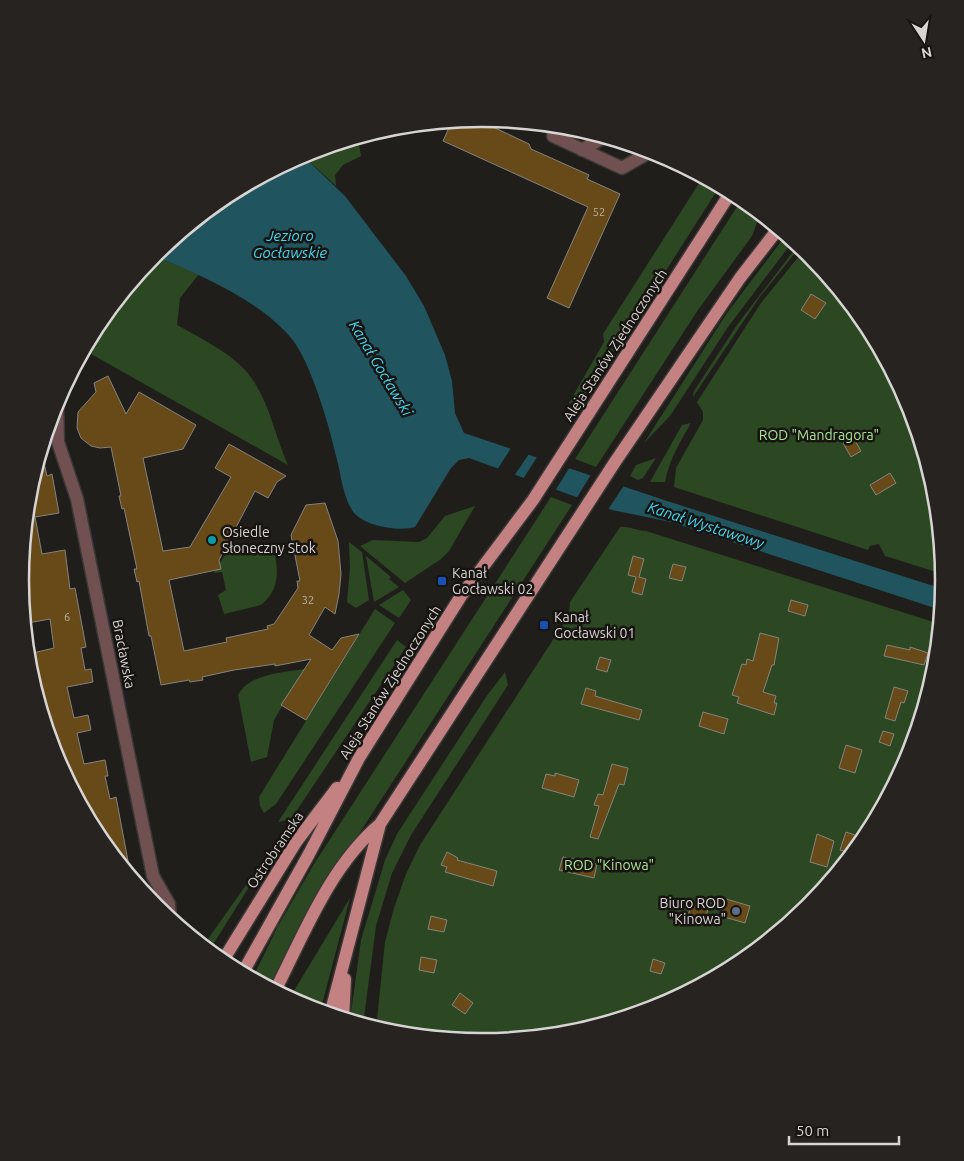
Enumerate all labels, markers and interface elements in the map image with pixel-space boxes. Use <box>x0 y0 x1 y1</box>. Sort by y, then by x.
north arrow <box>899 15 949 65</box>
text: N <box>920 44 933 62</box>
house number: 52 <box>593 206 605 218</box>
water label: Jezioro Gocławskie <box>253 227 328 261</box>
street label: Aleja Stanów Zjednoczonych <box>560 266 670 424</box>
water label: Kanał Gocławski <box>346 317 417 420</box>
park label: ROD "Mandragora" <box>759 427 879 443</box>
water label: Kanał Wystawowy <box>646 498 767 552</box>
place label: Osiedle Słoneczny Stok <box>222 524 316 556</box>
marker: Osiedle Słoneczny Stok <box>206 534 218 546</box>
place label: Kanał Gocławski 02 <box>452 565 533 597</box>
marker: Kanał Gocławski 02 <box>436 575 448 587</box>
house number: 32 <box>302 594 314 606</box>
street label: Aleja Stanów Zjednoczonych <box>336 602 444 762</box>
place label: Kanał Gocławski 01 <box>554 609 635 641</box>
house number: 6 <box>64 611 70 623</box>
street label: Bracławska <box>109 618 139 690</box>
marker: Kanał Gocławski 01 <box>538 619 550 631</box>
street label: Ostrobramska <box>243 809 307 891</box>
park label: ROD "Kinowa" <box>564 857 654 873</box>
place label: Biuro ROD "Kinowa" <box>660 895 726 927</box>
marker: Biuro ROD "Kinowa" <box>730 905 742 917</box>
scale bar <box>789 1114 899 1146</box>
text: 50 m <box>796 1122 829 1139</box>

